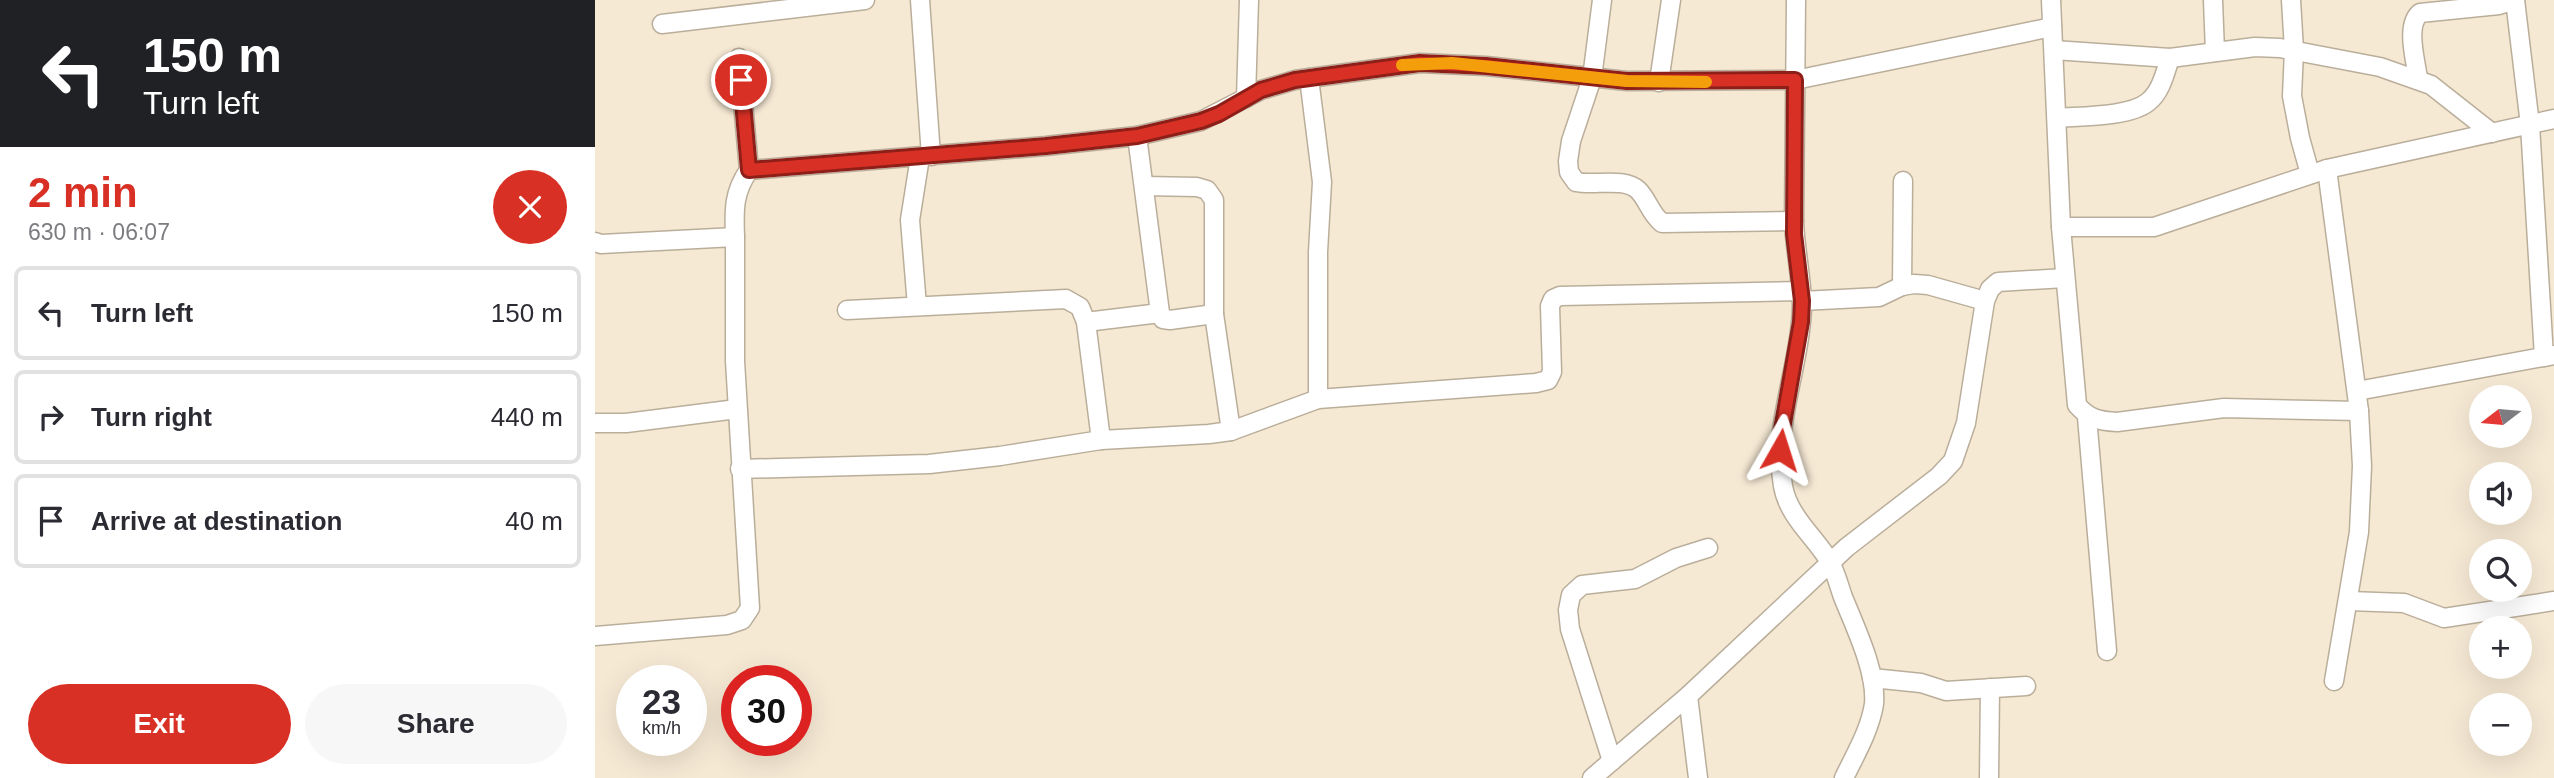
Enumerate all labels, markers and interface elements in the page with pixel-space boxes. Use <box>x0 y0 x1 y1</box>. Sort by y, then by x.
icon: left <box>28 28 119 119</box>
text: 150 m <box>143 28 282 82</box>
pin <box>711 50 771 110</box>
icon: arrive <box>722 61 760 99</box>
text: Turn left <box>143 85 259 121</box>
text: 2 min <box>28 169 138 216</box>
button: close <box>493 170 567 244</box>
text: 630 m · 06:07 <box>28 219 170 245</box>
icon: left <box>32 294 70 332</box>
text: Turn left <box>91 298 193 328</box>
text: 150 m <box>491 298 563 328</box>
north arrow <box>2469 385 2532 448</box>
map controls <box>2469 385 2532 756</box>
icon: right <box>32 398 70 436</box>
text: Turn right <box>91 402 212 432</box>
text: 440 m <box>491 402 563 432</box>
position arrow <box>1743 413 1817 487</box>
button: sound <box>2469 462 2532 525</box>
icon: arrive <box>32 502 70 540</box>
text: Arrive at destination <box>91 506 342 536</box>
text: 40 m <box>505 506 563 536</box>
button: search <box>2469 539 2532 602</box>
button: + <box>2469 616 2532 679</box>
speed limit sign: 30 <box>721 665 812 756</box>
text: 23 <box>642 682 681 721</box>
button: Exit <box>28 684 291 764</box>
button: Share <box>305 684 567 764</box>
button: − <box>2469 693 2532 756</box>
text: km/h <box>642 718 681 738</box>

